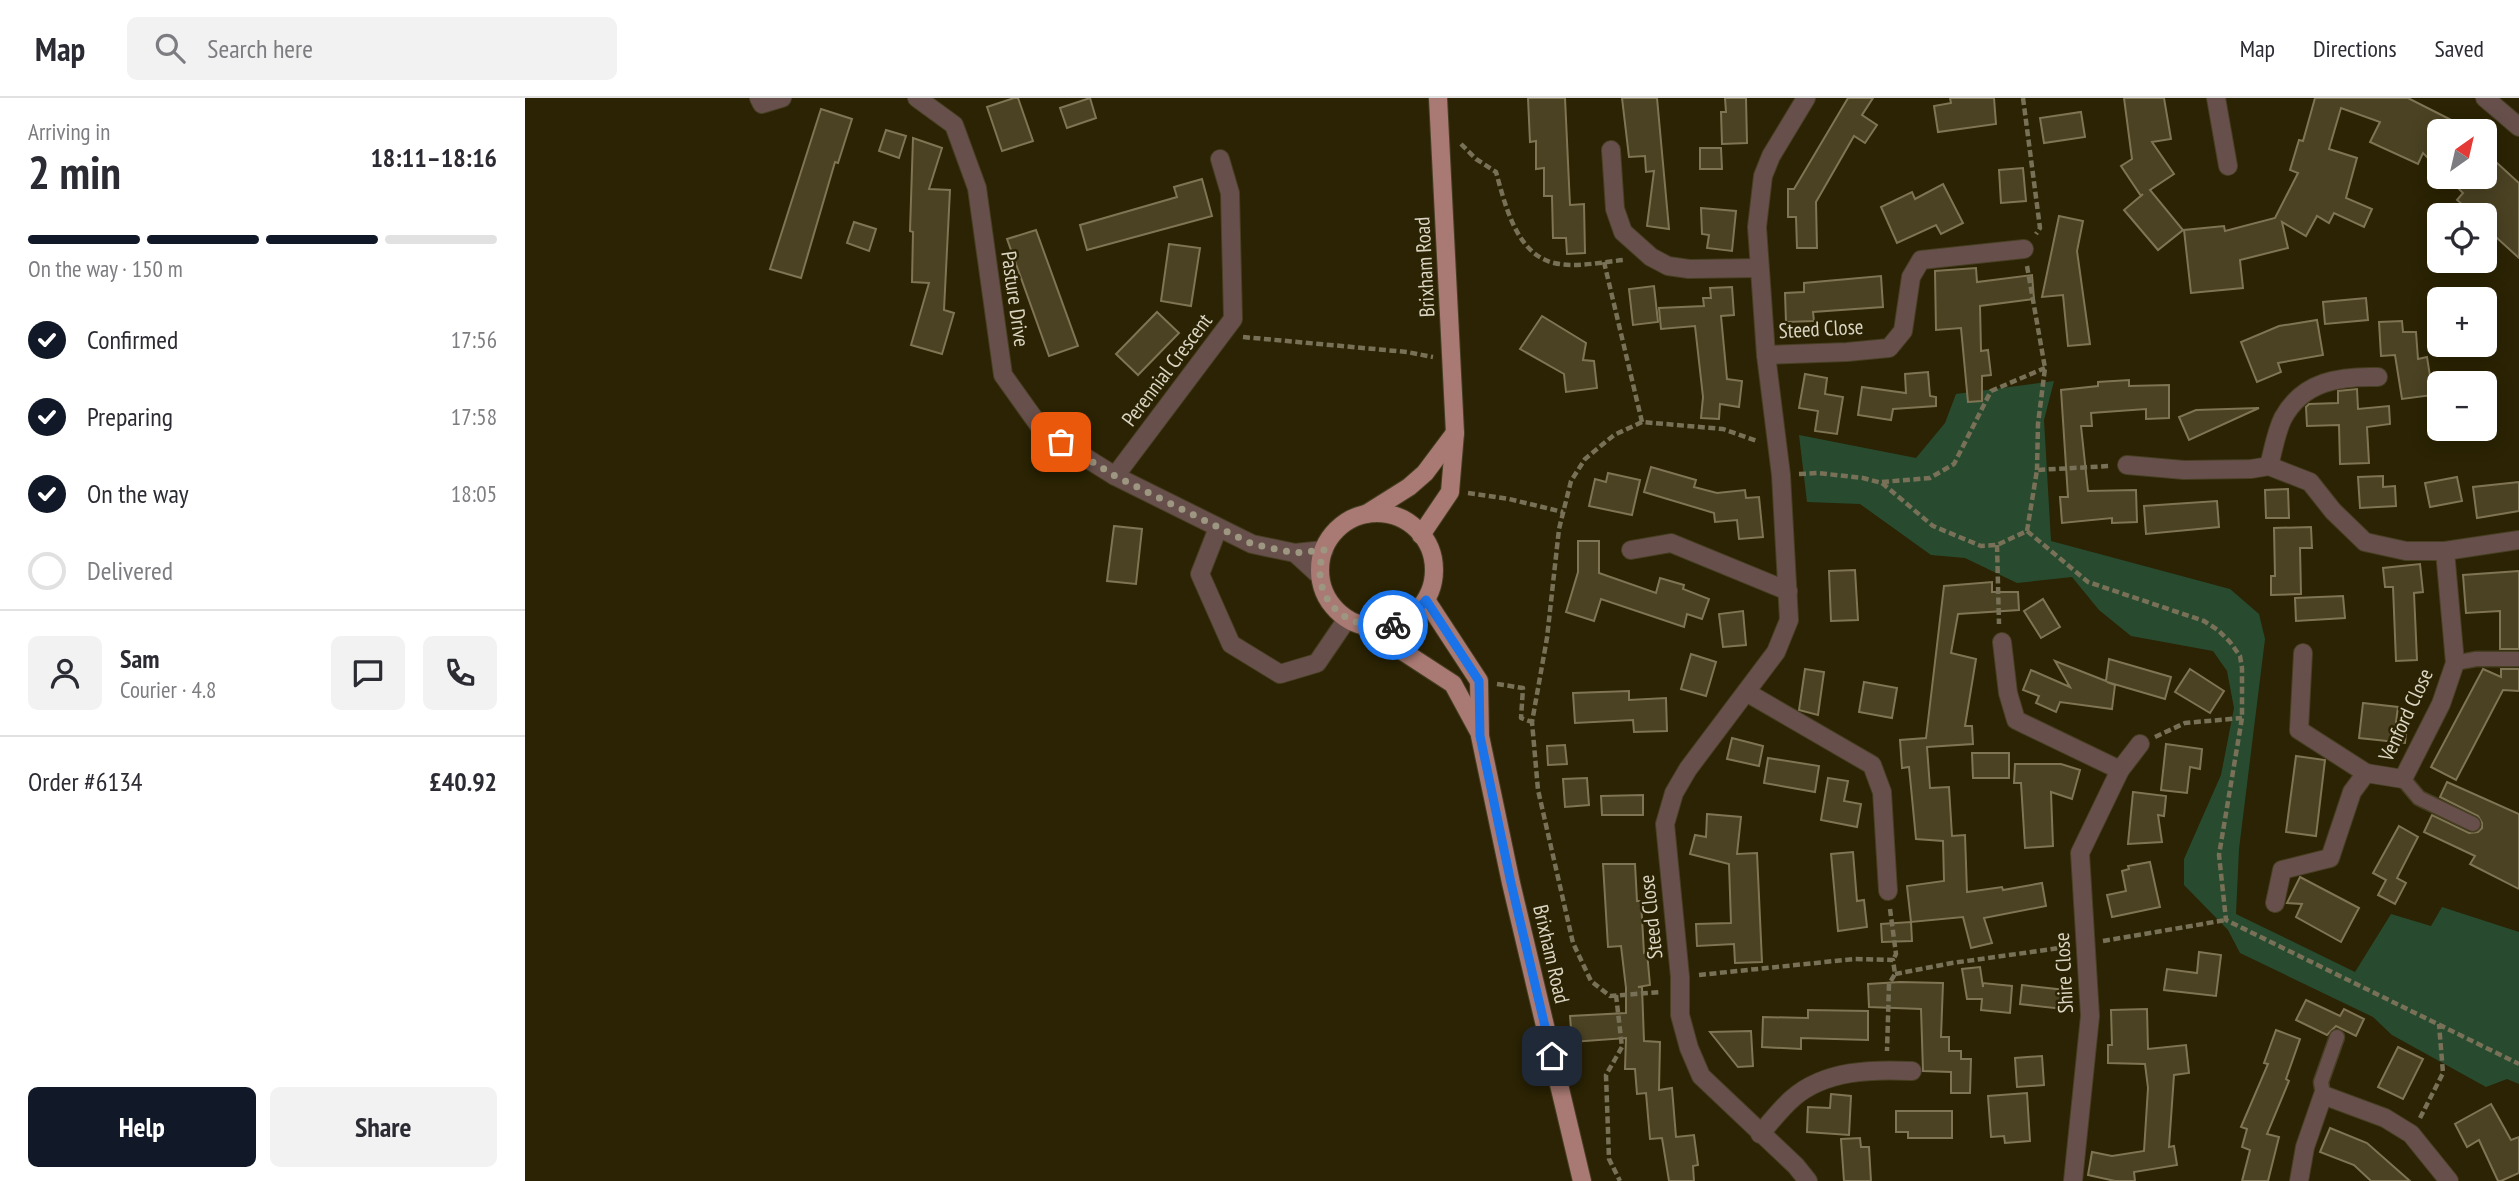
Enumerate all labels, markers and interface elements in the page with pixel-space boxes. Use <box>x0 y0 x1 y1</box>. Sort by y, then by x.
search box <box>127 17 617 80</box>
text: Map <box>35 27 85 70</box>
icon: search <box>151 29 189 67</box>
text: Search here <box>207 32 313 65</box>
text: Map <box>2240 33 2275 64</box>
text: Directions <box>2313 33 2397 64</box>
text: Saved <box>2435 33 2484 64</box>
text: Arriving in <box>28 117 110 146</box>
north arrow <box>2427 119 2497 189</box>
map controls <box>2427 119 2497 441</box>
text: 18:11–18:16 <box>370 141 497 174</box>
text: 2 min <box>28 142 121 202</box>
button: locate <box>2427 203 2497 273</box>
street label: Brixham Road <box>1408 216 1441 318</box>
street label: Pasture Drive <box>995 249 1036 349</box>
text: On the way · 150 m <box>28 254 183 283</box>
button: + <box>2427 287 2497 357</box>
street label: Perennial Crescent <box>1115 308 1218 431</box>
street label: Steed Close <box>1778 313 1864 344</box>
icon: check <box>28 321 66 359</box>
text: Confirmed <box>87 323 178 356</box>
text: 17:56 <box>451 325 497 354</box>
button: − <box>2427 371 2497 441</box>
icon: check <box>28 398 66 436</box>
text: Preparing <box>87 400 173 433</box>
text: 17:58 <box>451 402 497 431</box>
pin <box>1031 412 1091 472</box>
icon: bag <box>1042 423 1080 461</box>
icon: check <box>28 475 66 513</box>
text: On the way <box>87 477 189 510</box>
text: 18:05 <box>451 479 497 508</box>
text: Delivered <box>87 554 173 587</box>
courier <box>1358 590 1428 660</box>
icon: bike <box>1374 606 1412 644</box>
button: person <box>28 636 102 710</box>
button: chat <box>331 636 405 710</box>
button: phone <box>423 636 497 710</box>
text: Sam <box>120 642 159 675</box>
street label: Venford Close <box>2372 664 2439 767</box>
text: Courier · 4.8 <box>120 675 216 704</box>
text: Order #6134 <box>28 765 143 798</box>
text: £40.92 <box>429 765 497 798</box>
street label: Steed Close <box>1633 874 1668 961</box>
street label: Brixham Road <box>1527 902 1576 1006</box>
street label: Shire Close <box>2048 932 2079 1014</box>
pin <box>1522 1026 1582 1086</box>
icon: home <box>1533 1037 1571 1075</box>
button: Help <box>28 1087 256 1167</box>
button: Share <box>270 1087 497 1167</box>

